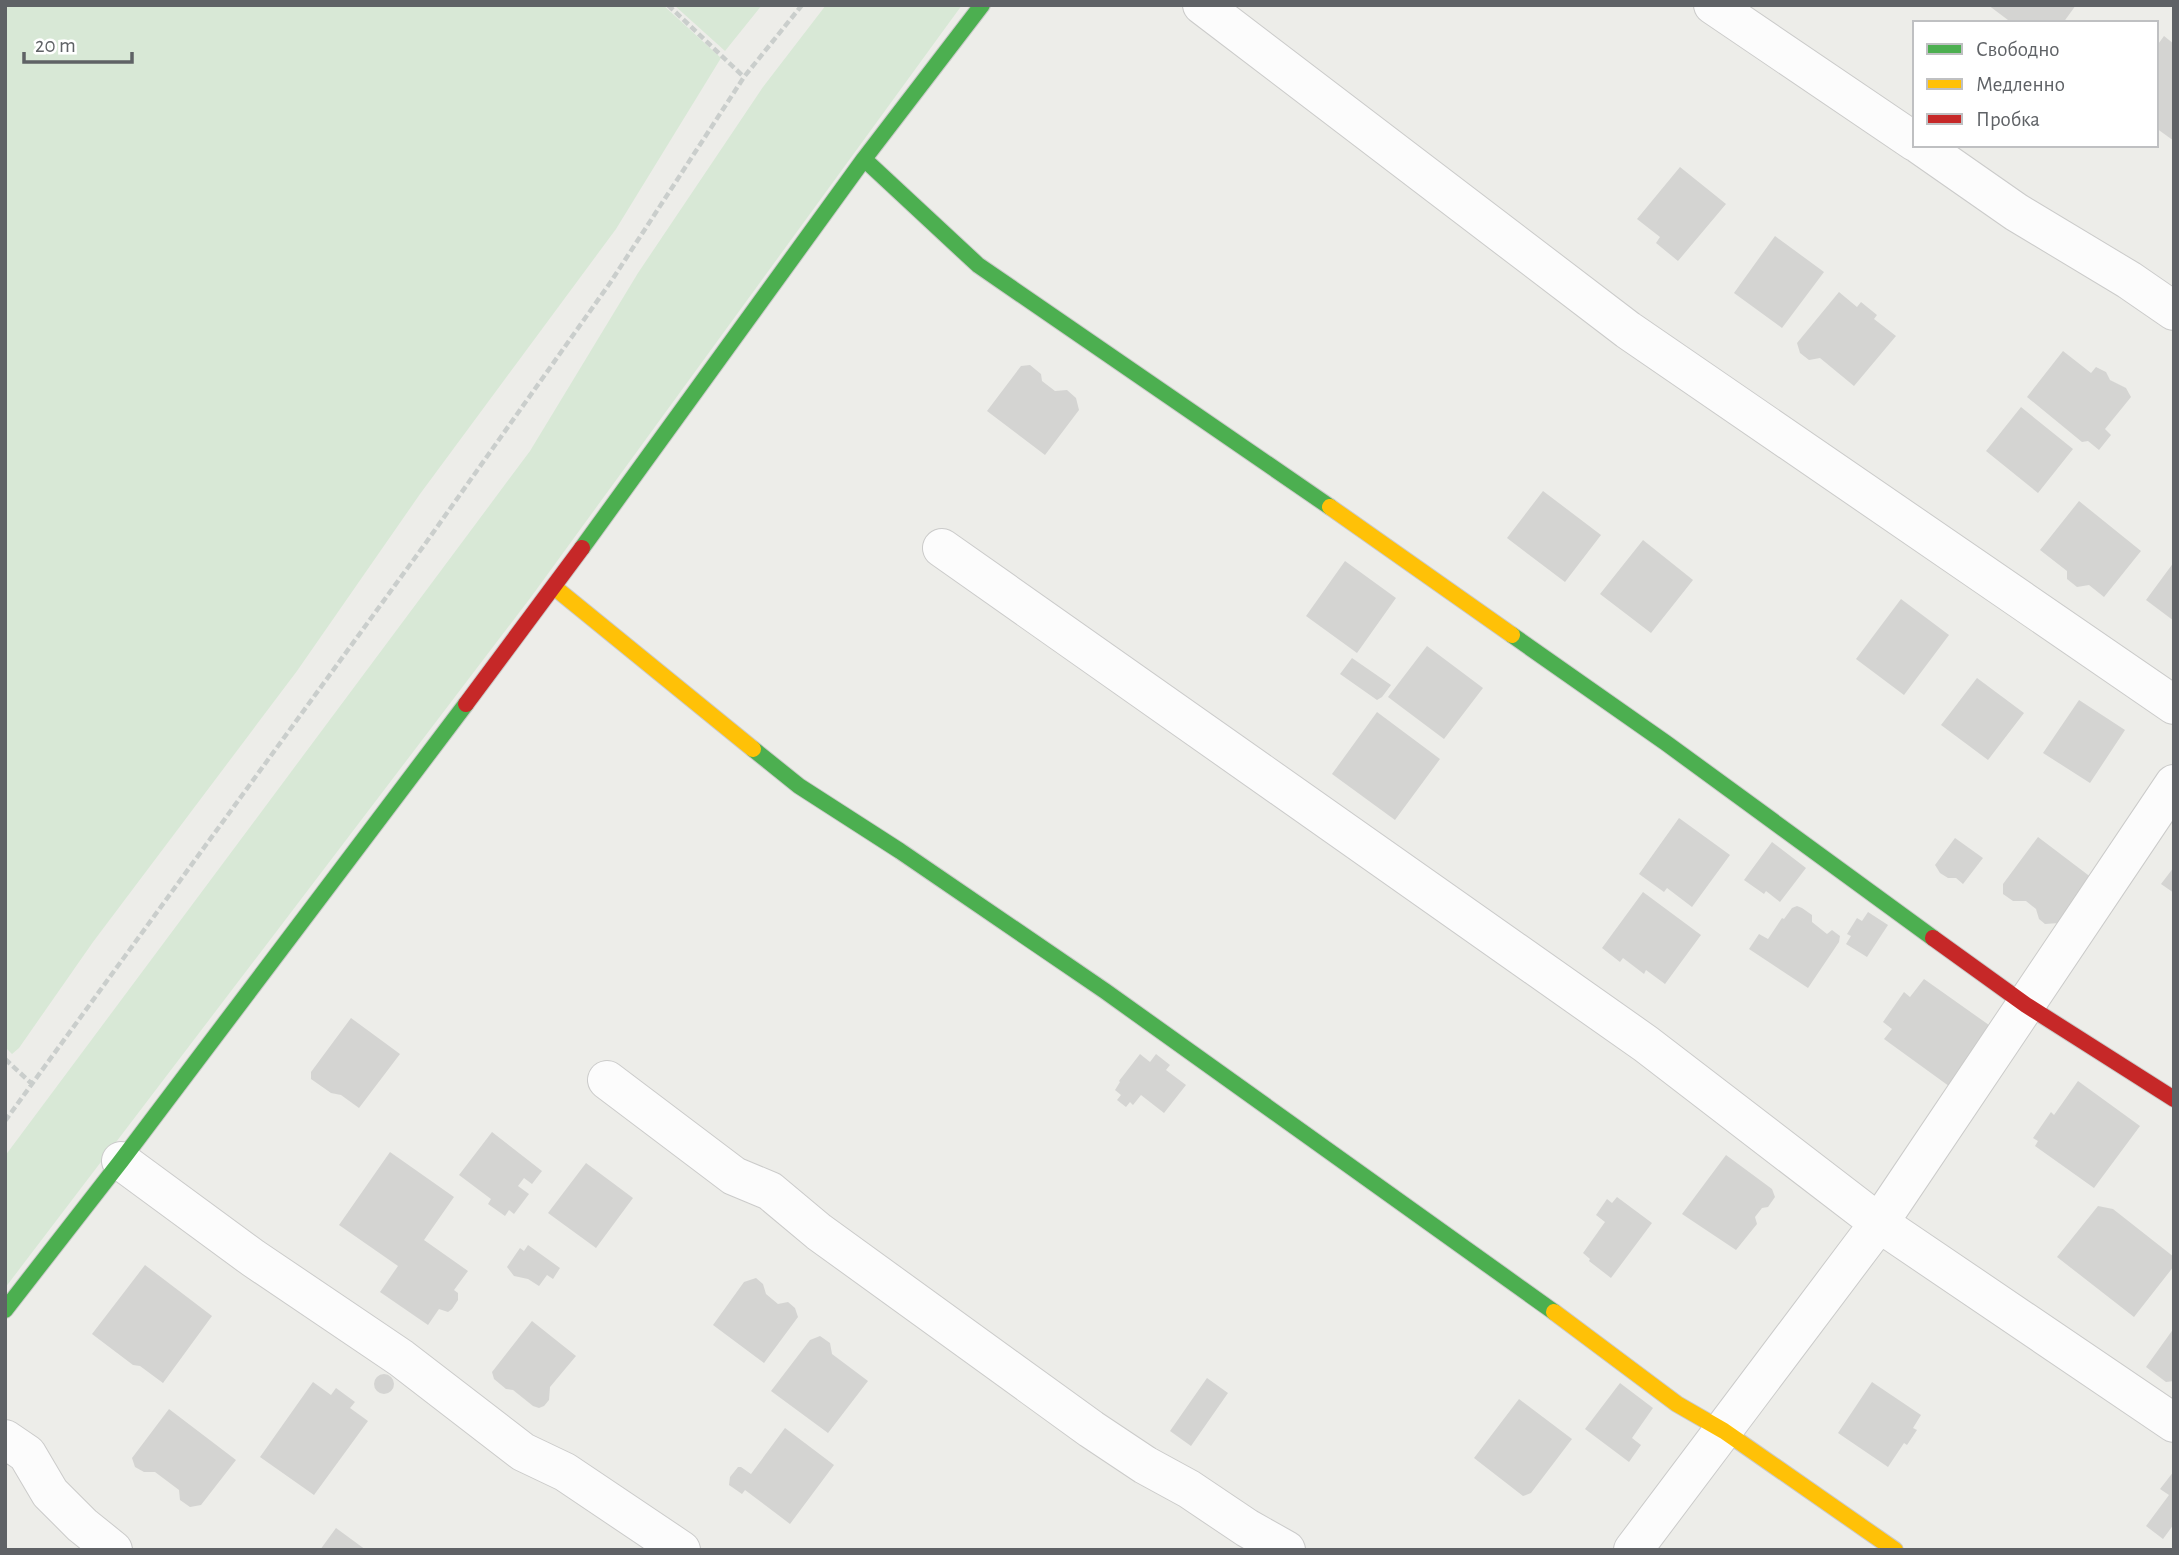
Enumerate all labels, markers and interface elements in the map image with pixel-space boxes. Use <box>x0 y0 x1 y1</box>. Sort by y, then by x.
scale bar <box>24 21 133 65</box>
legend <box>1913 21 2158 147</box>
text: 20 m <box>35 35 76 56</box>
text: Свободно <box>1976 39 2060 60</box>
text: Медленно <box>1976 74 2065 95</box>
text: Пробка <box>1976 109 2040 130</box>

